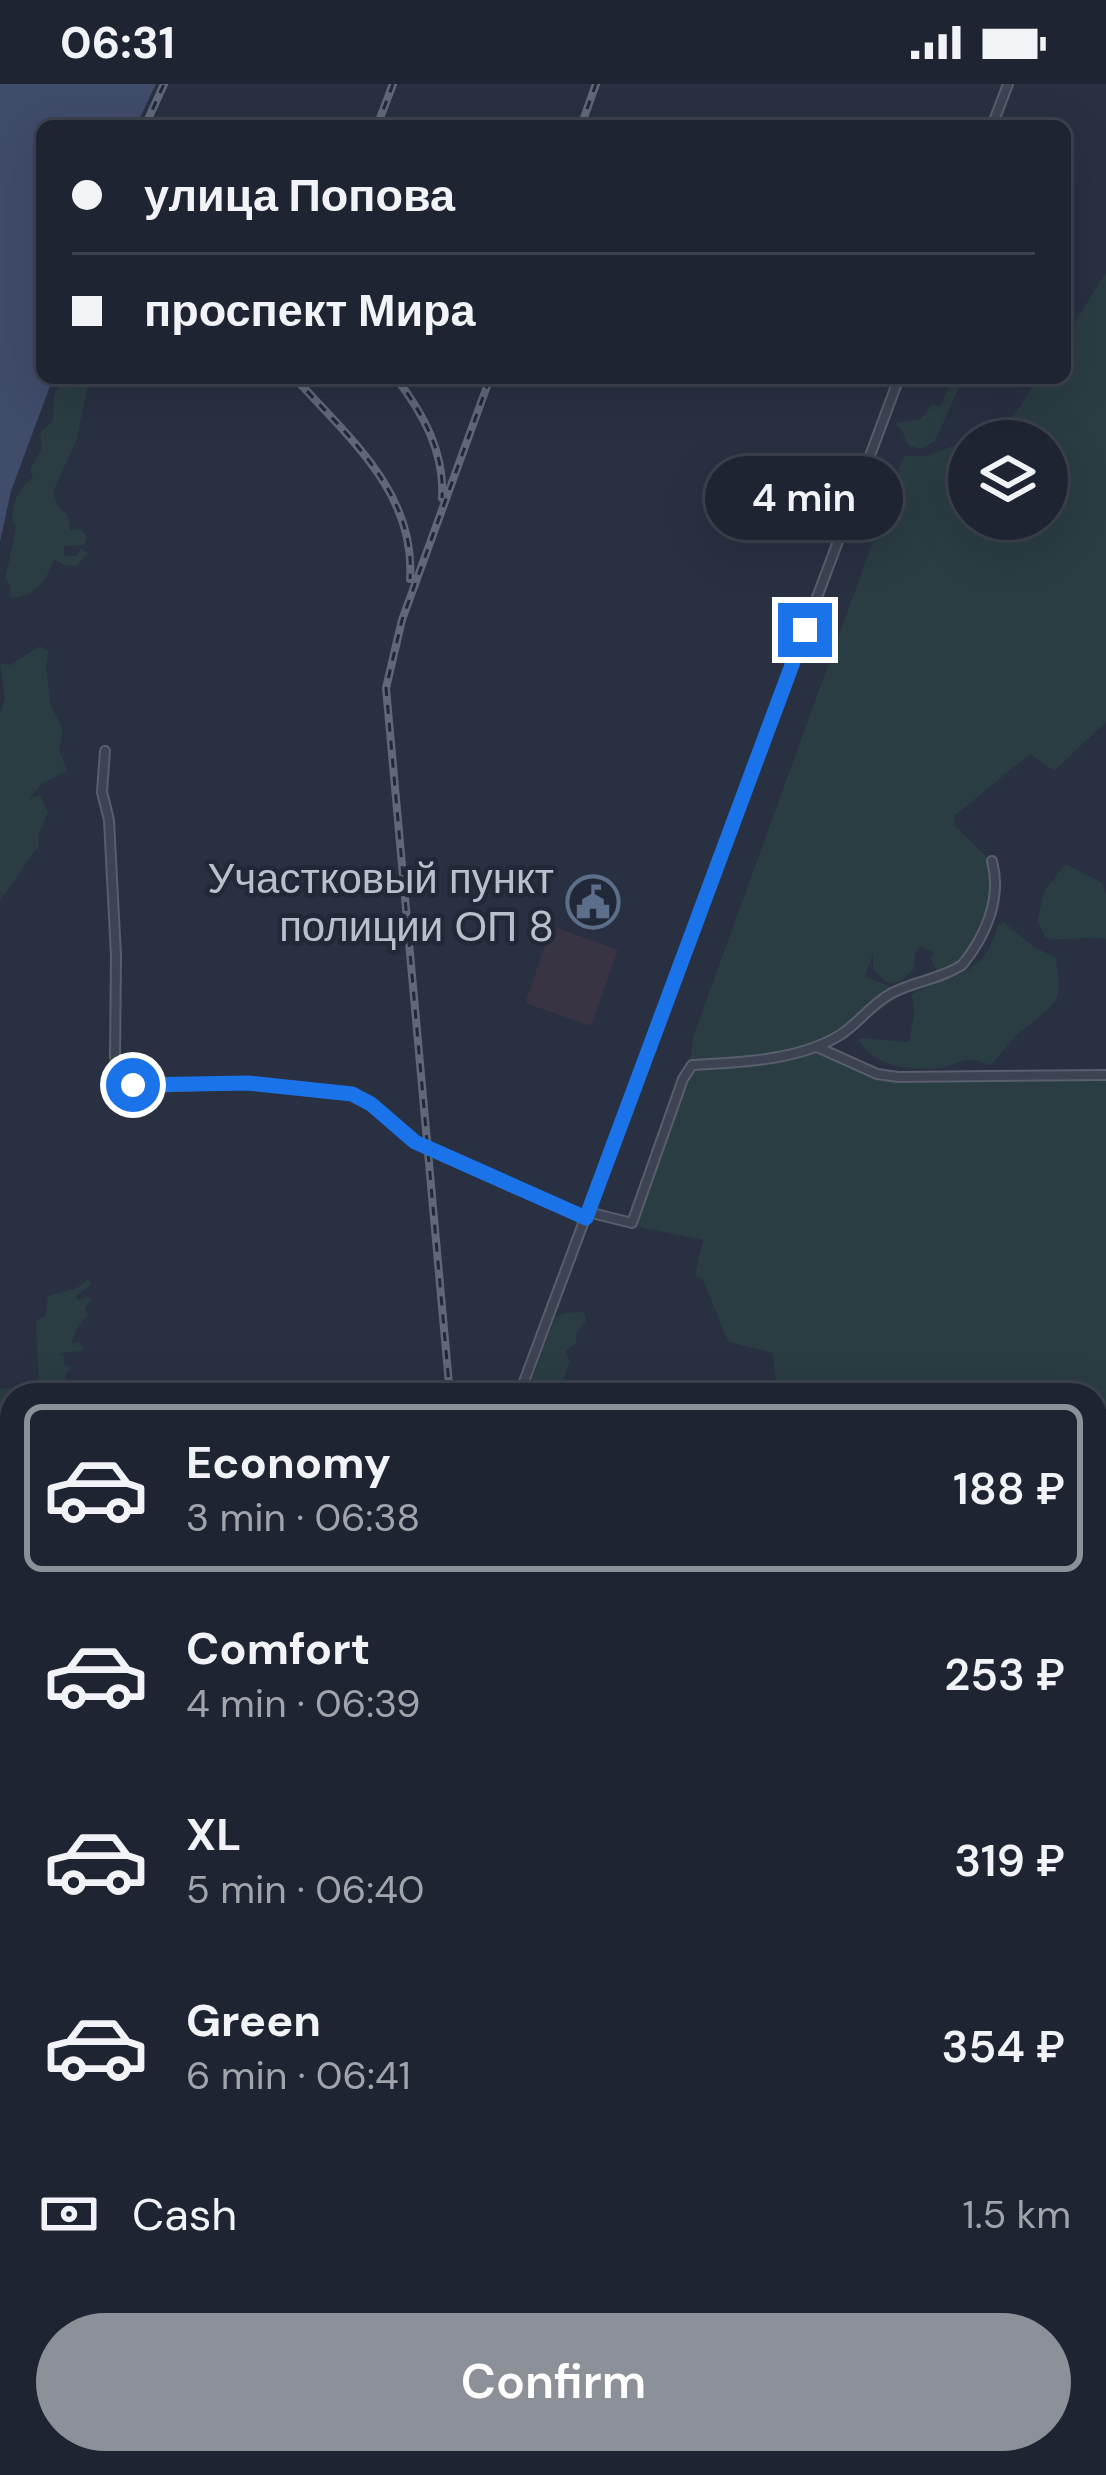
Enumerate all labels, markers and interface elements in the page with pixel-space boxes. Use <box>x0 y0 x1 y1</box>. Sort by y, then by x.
text: 06:31 <box>60 13 175 72</box>
text: улица Попова <box>144 166 455 225</box>
text: проспект Мира <box>144 281 476 340</box>
map controls <box>948 420 1068 540</box>
button: layers <box>948 420 1068 540</box>
callout: 4 min <box>706 456 904 540</box>
text: 4 min <box>752 472 856 523</box>
route end <box>778 603 832 657</box>
place label: Участковый пункт полиции ОП 8 <box>207 851 554 954</box>
public building icon: Участковый пункт полиции ОП 8 <box>565 874 621 930</box>
route start <box>106 1058 160 1112</box>
text: Economy <box>186 1433 391 1492</box>
icon: car <box>42 1434 150 1542</box>
text: 188 ₽ <box>953 1459 1065 1518</box>
text: 3 min · 06:38 <box>186 1492 420 1543</box>
text: Comfort <box>186 1619 370 1678</box>
icon: car <box>42 1620 150 1728</box>
text: 253 ₽ <box>944 1645 1065 1704</box>
text: 4 min · 06:39 <box>186 1678 420 1729</box>
text: XL <box>186 1805 241 1864</box>
icon: car <box>42 1806 150 1914</box>
text: 319 ₽ <box>954 1831 1065 1890</box>
text: 5 min · 06:40 <box>186 1864 425 1915</box>
text: Green <box>186 1991 321 2050</box>
icon: car <box>42 1992 150 2100</box>
text: 354 ₽ <box>942 2017 1065 2076</box>
text: 6 min · 06:41 <box>186 2050 411 2101</box>
icon: cash <box>36 2181 102 2247</box>
text: Cash <box>132 2185 237 2244</box>
text: 1.5 km <box>963 2189 1071 2240</box>
button: Confirm <box>36 2313 1071 2451</box>

